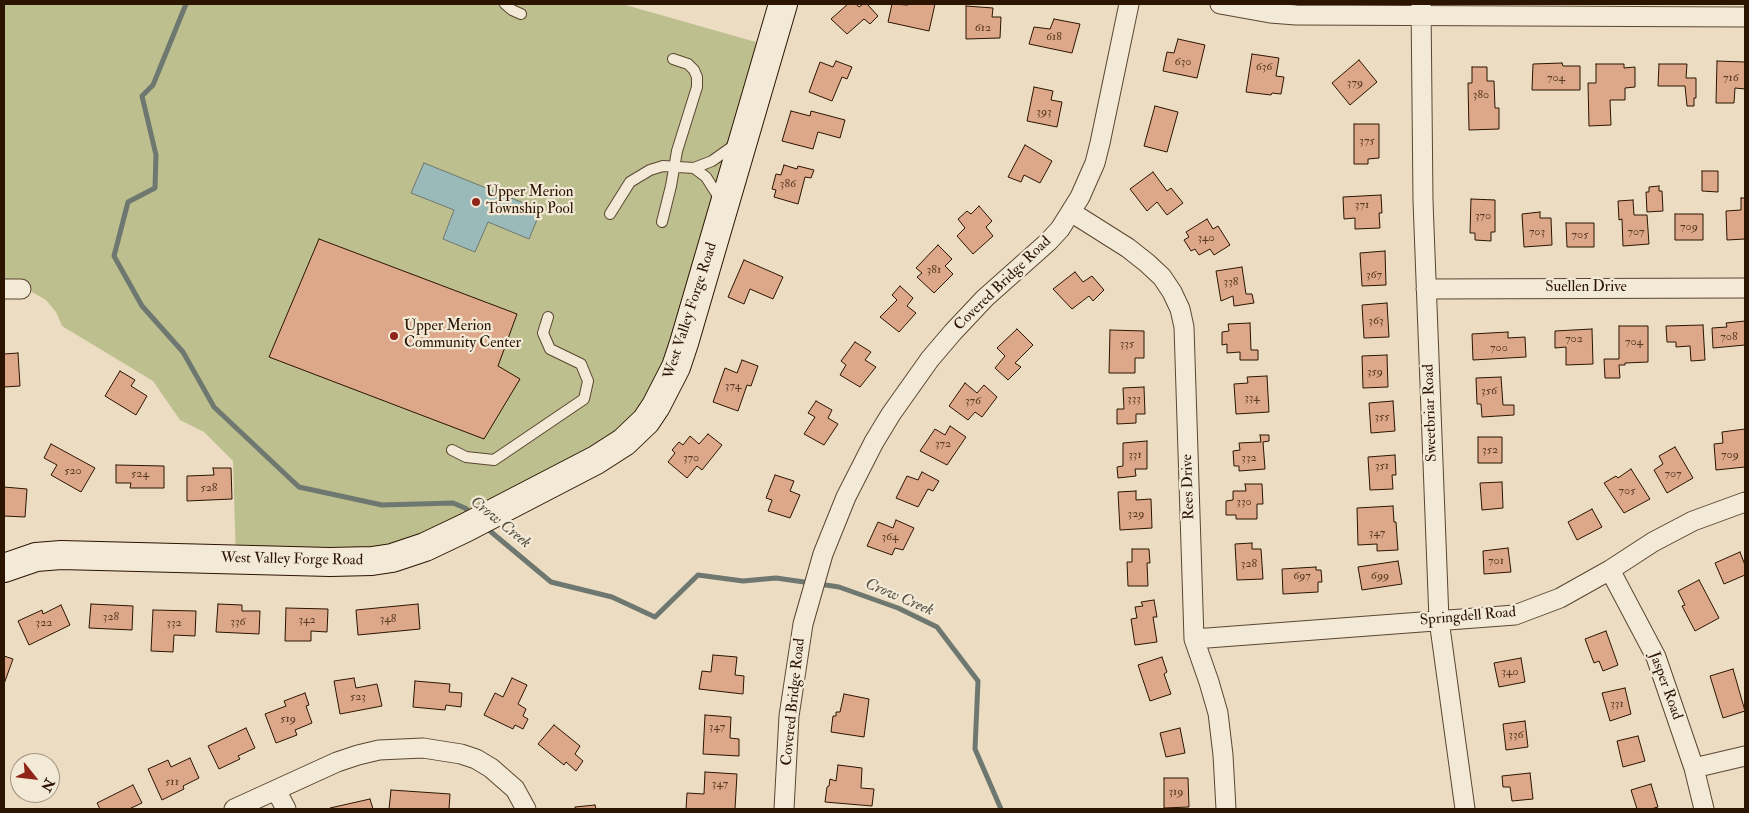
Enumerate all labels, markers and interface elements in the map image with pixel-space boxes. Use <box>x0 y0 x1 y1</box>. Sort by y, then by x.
house number: 612 <box>975 21 991 35</box>
house number: 618 <box>1046 30 1062 44</box>
house number: 630 <box>1175 55 1191 69</box>
house number: 636 <box>1256 60 1272 74</box>
house number: 704 <box>1547 71 1565 85</box>
house number: 716 <box>1723 71 1739 85</box>
house number: 379 <box>1347 76 1363 90</box>
house number: 380 <box>1473 88 1489 102</box>
house number: 393 <box>1036 105 1052 119</box>
house number: 375 <box>1359 134 1375 148</box>
house number: 386 <box>780 177 796 191</box>
place label: Upper Merion Township Pool <box>486 184 574 219</box>
marker: Upper Merion Township Pool <box>470 196 482 208</box>
house number: 371 <box>1355 198 1369 212</box>
house number: 370 <box>1475 209 1491 223</box>
house number: 709 <box>1680 220 1698 234</box>
house number: 703 <box>1529 225 1545 239</box>
house number: 707 <box>1627 225 1645 239</box>
house number: 705 <box>1572 228 1588 242</box>
house number: 340 <box>1197 231 1215 245</box>
street label: Covered Bridge Road <box>951 233 1055 335</box>
street label: West Valley Forge Road <box>660 240 722 382</box>
house number: 381 <box>927 263 941 277</box>
house number: 367 <box>1366 268 1382 282</box>
house number: 338 <box>1224 275 1238 289</box>
street label: Suellen Drive <box>1545 279 1627 297</box>
house number: 363 <box>1368 314 1384 328</box>
place label: Upper Merion Community Center <box>404 318 521 353</box>
marker: Upper Merion Community Center <box>388 330 400 342</box>
house number: 708 <box>1720 330 1738 344</box>
house number: 702 <box>1565 332 1583 346</box>
house number: 704 <box>1625 335 1643 349</box>
house number: 335 <box>1120 337 1134 351</box>
house number: 700 <box>1490 341 1508 355</box>
street label: Sweetbriar Road <box>1420 364 1442 462</box>
house number: 359 <box>1367 365 1383 379</box>
house number: 374 <box>725 379 741 393</box>
house number: 356 <box>1481 384 1497 398</box>
house number: 334 <box>1244 391 1260 405</box>
house number: 333 <box>1127 392 1141 406</box>
house number: 376 <box>965 394 981 408</box>
house number: 355 <box>1374 410 1390 424</box>
house number: 372 <box>935 437 951 451</box>
house number: 352 <box>1482 443 1498 457</box>
house number: 331 <box>1128 448 1142 462</box>
house number: 709 <box>1721 448 1739 462</box>
house number: 370 <box>683 451 699 465</box>
house number: 332 <box>1241 451 1257 465</box>
street label: Rees Drive <box>1179 454 1199 520</box>
house number: 351 <box>1375 459 1389 473</box>
house number: 520 <box>64 464 82 478</box>
house number: 524 <box>131 467 149 481</box>
house number: 707 <box>1664 467 1682 481</box>
house number: 528 <box>201 481 217 495</box>
house number: 705 <box>1619 484 1635 498</box>
water label: Crow Creek <box>466 493 534 553</box>
house number: 330 <box>1236 495 1252 509</box>
house number: 329 <box>1128 507 1144 521</box>
house number: 347 <box>1369 526 1385 540</box>
house number: 364 <box>881 530 899 544</box>
street label: West Valley Forge Road <box>221 550 363 570</box>
house number: 701 <box>1488 554 1504 568</box>
house number: 328 <box>1241 557 1257 571</box>
house number: 697 <box>1293 569 1311 583</box>
house number: 699 <box>1371 569 1389 583</box>
water label: Crow Creek <box>862 575 936 621</box>
street label: Springdell Road <box>1419 604 1517 630</box>
house number: 328 <box>103 610 119 624</box>
house number: 348 <box>380 612 396 626</box>
house number: 342 <box>298 613 316 627</box>
house number: 336 <box>230 615 246 629</box>
house number: 322 <box>36 616 52 630</box>
house number: 332 <box>166 616 182 630</box>
street label: Covered Bridge Road <box>778 637 810 767</box>
street label: Jasper Road <box>1644 650 1686 722</box>
house number: 340 <box>1501 665 1519 679</box>
house number: 523 <box>350 690 366 704</box>
house number: 331 <box>1610 697 1624 711</box>
house number: 519 <box>280 712 296 726</box>
house number: 347 <box>709 720 725 734</box>
house number: 336 <box>1508 728 1524 742</box>
north arrow <box>10 753 60 803</box>
text: N <box>37 775 58 795</box>
house number: 511 <box>165 775 179 789</box>
house number: 347 <box>712 777 728 791</box>
house number: 319 <box>1169 785 1183 799</box>

